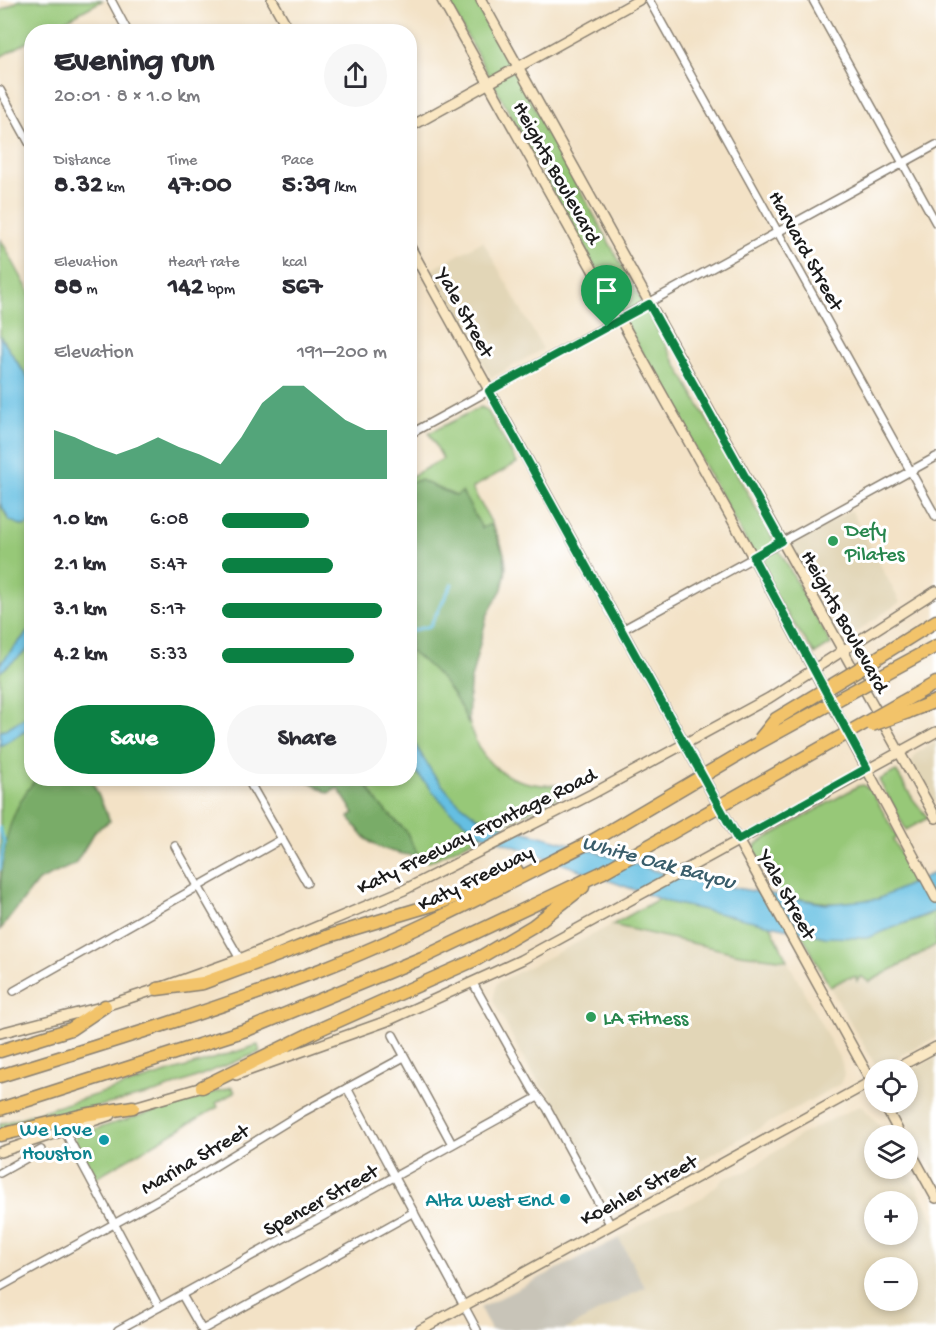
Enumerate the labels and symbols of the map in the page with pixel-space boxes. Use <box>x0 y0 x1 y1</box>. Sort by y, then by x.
street label: Heights Boulevard <box>505 98 605 251</box>
street label: Harvard Street <box>761 188 848 318</box>
street label: Yale Street <box>427 263 499 365</box>
pin <box>581 265 632 327</box>
place label: Defy Pilates <box>843 520 906 569</box>
marker: Defy Pilates <box>826 534 840 548</box>
street label: Heights Boulevard <box>793 547 893 700</box>
street label: Katy Freeway Frontage Road <box>352 761 600 899</box>
water label: White Oak Bayou <box>579 831 739 897</box>
street label: Katy Freeway <box>413 838 537 916</box>
street label: Yale Street <box>749 845 821 947</box>
place label: LA Fitness <box>603 1008 689 1033</box>
marker: LA Fitness <box>584 1010 598 1024</box>
place label: We Love Houston <box>20 1119 93 1168</box>
street label: Marina Street <box>137 1119 256 1202</box>
marker: We Love Houston <box>97 1133 111 1147</box>
street label: Koehler Street <box>577 1150 704 1233</box>
street label: Spencer Street <box>260 1159 386 1244</box>
place label: Alta West End <box>425 1190 555 1215</box>
marker: Alta West End <box>558 1192 572 1206</box>

